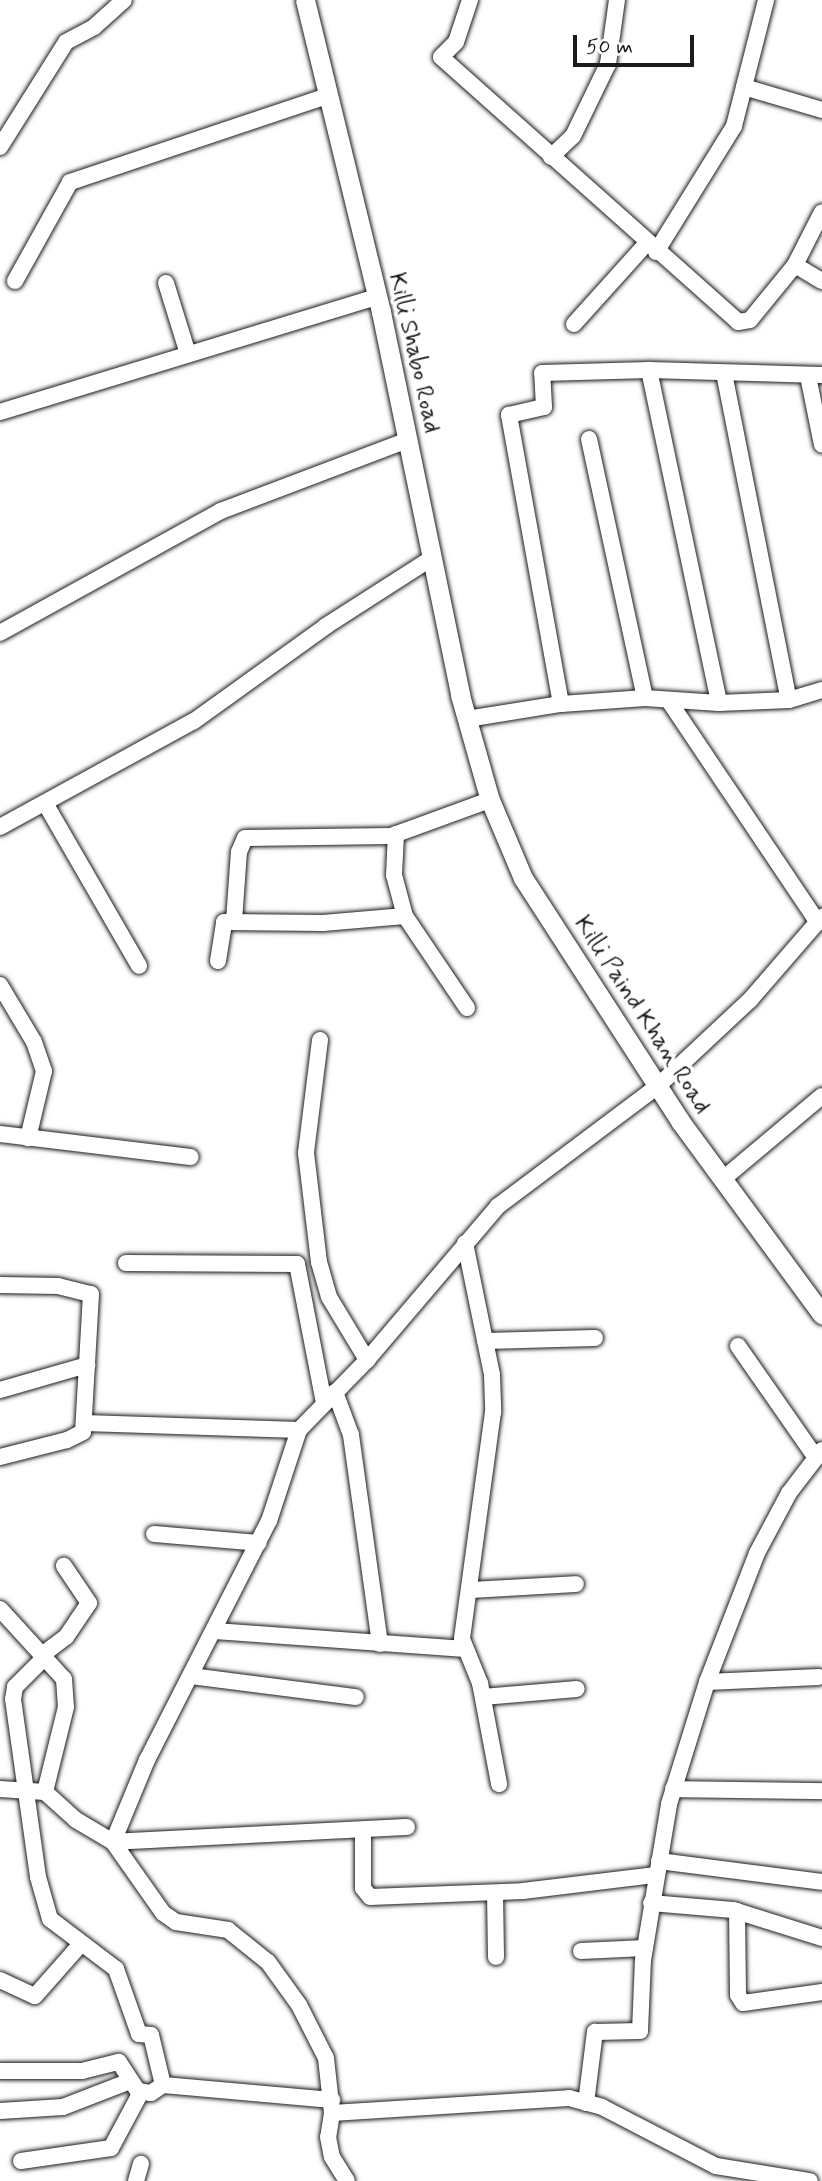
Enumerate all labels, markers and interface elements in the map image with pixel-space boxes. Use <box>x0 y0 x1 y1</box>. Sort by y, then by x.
scale bar <box>577 21 698 65</box>
text: 50 m <box>586 33 633 61</box>
street label: Killi Shabo Road <box>382 270 446 436</box>
street label: Killi Paind Khan Road <box>568 912 716 1118</box>

